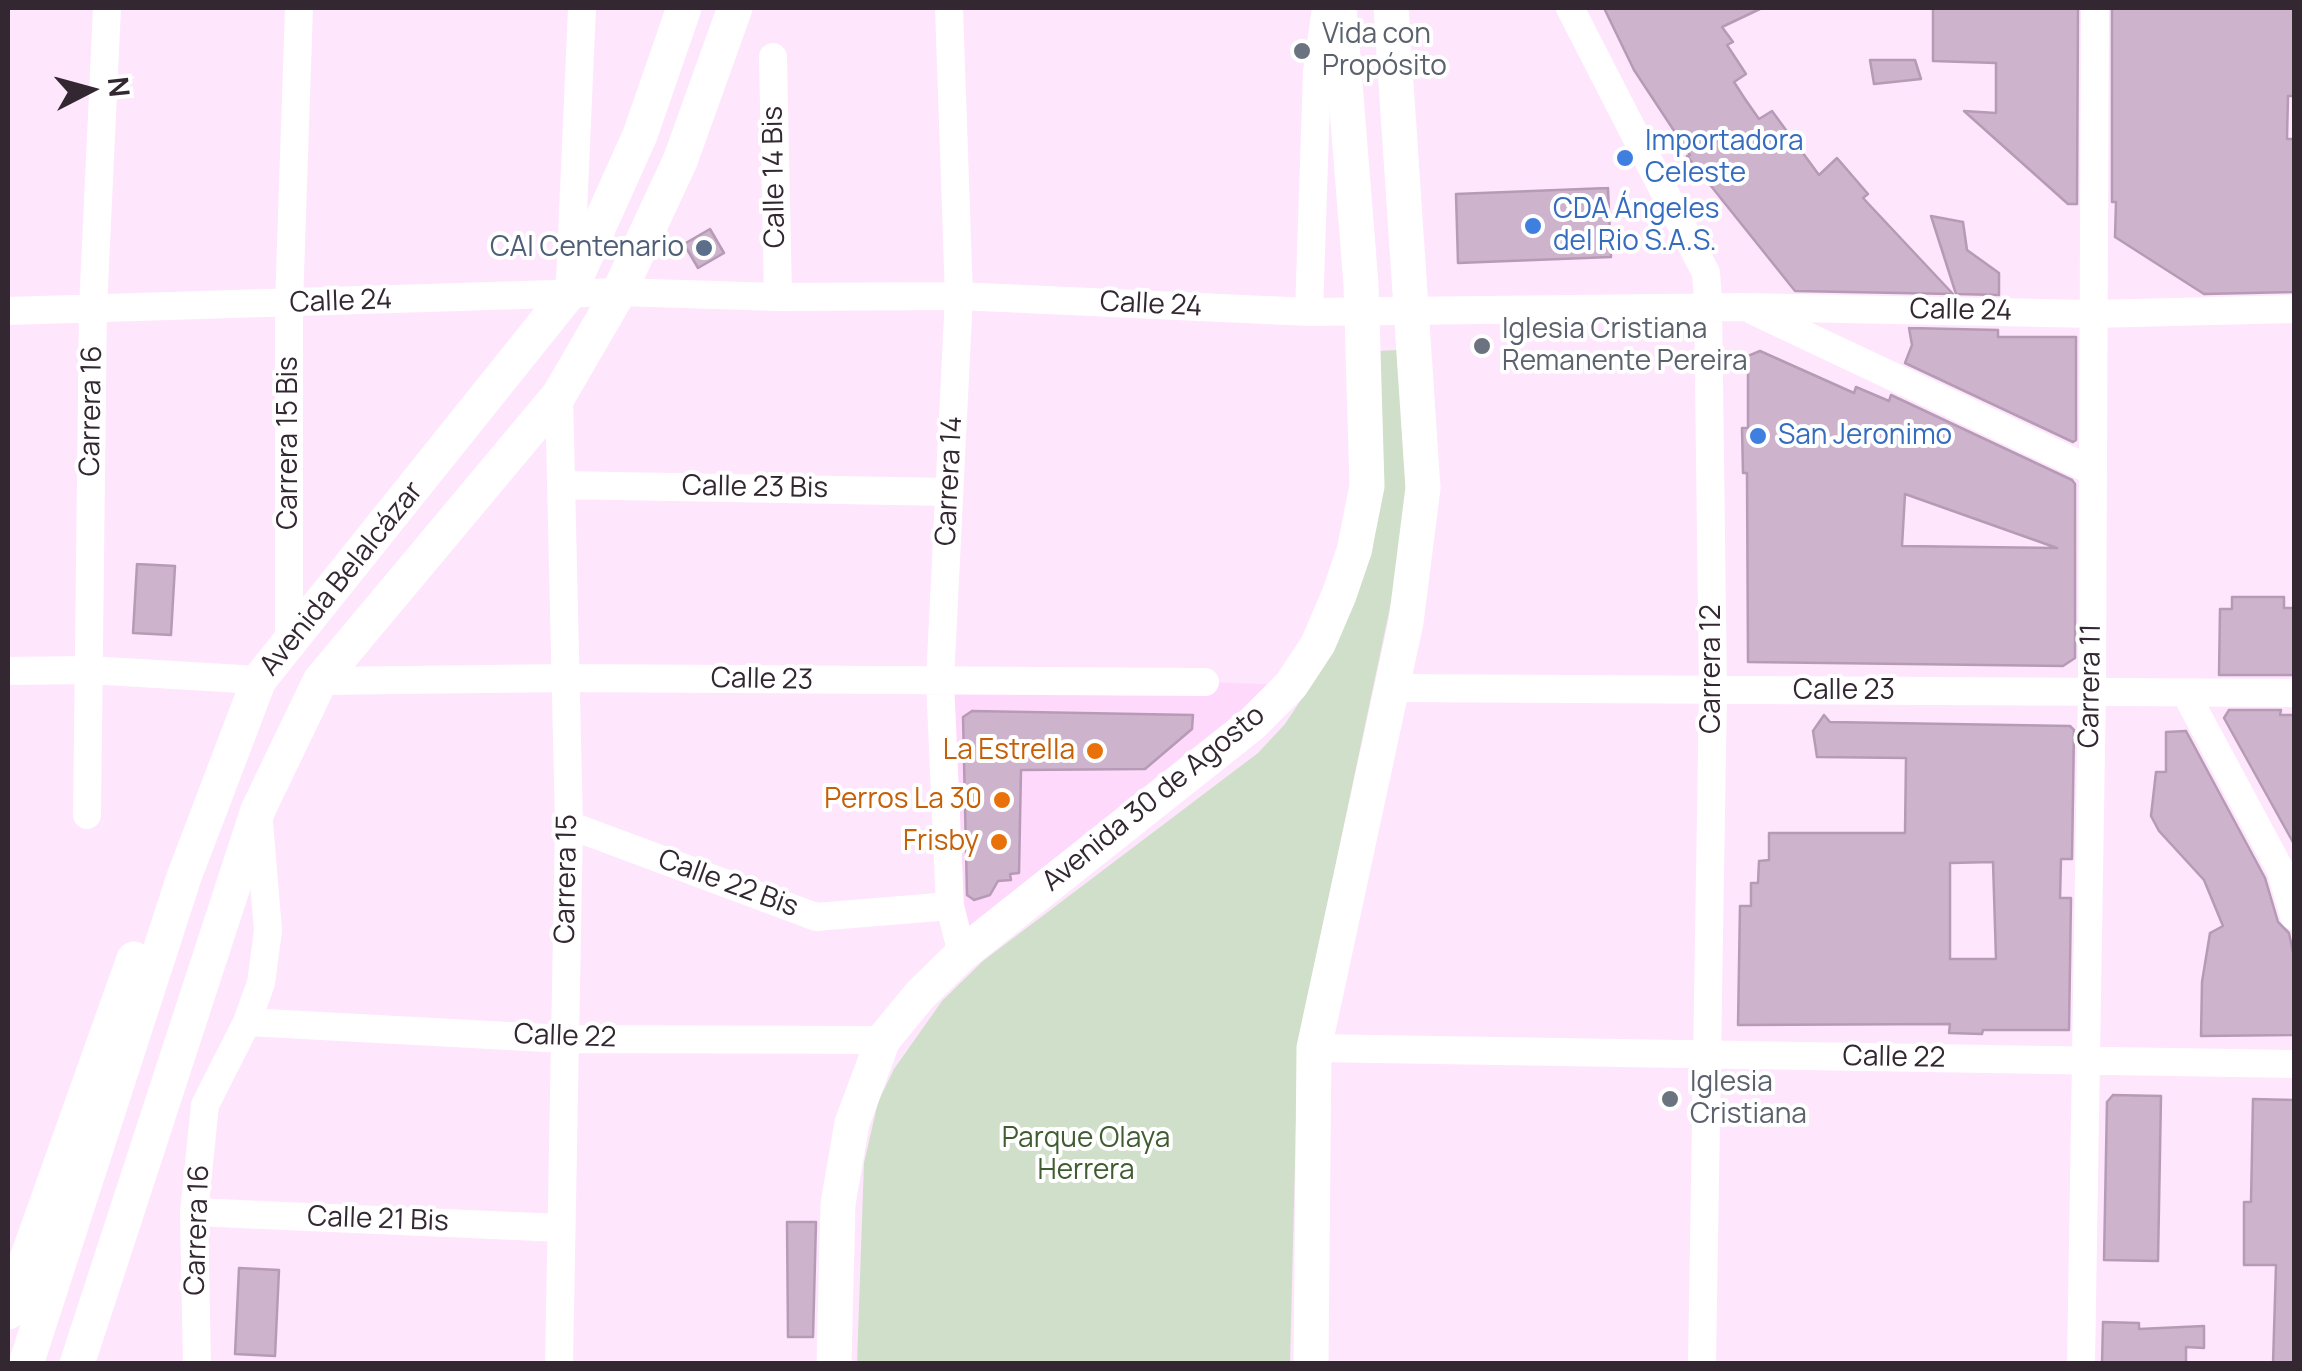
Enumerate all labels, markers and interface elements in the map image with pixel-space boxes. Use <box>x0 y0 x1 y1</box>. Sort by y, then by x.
place label: Vida con Propósito <box>1322 18 1447 84</box>
north arrow <box>40 40 140 140</box>
marker: Vida con Propósito <box>1291 40 1313 62</box>
text: N <box>100 75 140 99</box>
street label: Calle 14 Bis <box>757 106 793 248</box>
place label: Importadora Celeste <box>1645 125 1804 191</box>
marker: Importadora Celeste <box>1614 147 1636 169</box>
place label: CDA Ángeles del Rio S.A.S. <box>1553 193 1720 259</box>
marker: CDA Ángeles del Rio S.A.S. <box>1522 215 1544 237</box>
place label: CAI Centenario <box>490 231 684 265</box>
marker: CAI Centenario <box>693 237 715 259</box>
street label: Calle 24 <box>289 283 393 321</box>
street label: Calle 24 <box>1099 286 1203 324</box>
street label: Calle 24 <box>1909 293 2013 329</box>
place label: Iglesia Cristiana Remanente Pereira <box>1502 313 1748 379</box>
marker: Iglesia Cristiana Remanente Pereira <box>1471 335 1493 357</box>
street label: Carrera 16 <box>74 345 110 477</box>
street label: Carrera 15 Bis <box>272 356 306 530</box>
street label: Carrera 14 <box>930 415 970 547</box>
place label: San Jeronimo <box>1778 419 1952 453</box>
marker: San Jeronimo <box>1747 425 1769 447</box>
street label: Calle 23 Bis <box>682 470 828 506</box>
street label: Avenida Belalcázar <box>253 475 431 683</box>
street label: Carrera 12 <box>1695 604 1729 734</box>
street label: Carrera 11 <box>2073 624 2109 748</box>
street label: Calle 23 <box>711 662 813 698</box>
street label: Calle 23 <box>1793 674 1895 708</box>
street label: Avenida 30 de Agosto <box>1036 699 1272 899</box>
place label: La Estrella <box>943 734 1075 768</box>
marker: La Estrella <box>1084 740 1106 762</box>
place label: Perros La 30 <box>824 783 982 817</box>
marker: Perros La 30 <box>991 789 1013 811</box>
street label: Carrera 15 <box>549 814 585 944</box>
place label: Frisby <box>903 825 979 859</box>
marker: Frisby <box>988 831 1010 853</box>
street label: Calle 22 Bis <box>653 843 803 925</box>
street label: Calle 22 <box>513 1018 617 1056</box>
street label: Calle 22 <box>1842 1040 1946 1076</box>
place label: Iglesia Cristiana <box>1690 1066 1807 1132</box>
marker: Iglesia Cristiana <box>1659 1088 1681 1110</box>
park label: Parque Olaya Herrera <box>1002 1122 1170 1188</box>
street label: Carrera 16 <box>179 1164 217 1296</box>
street label: Calle 21 Bis <box>307 1201 449 1239</box>

